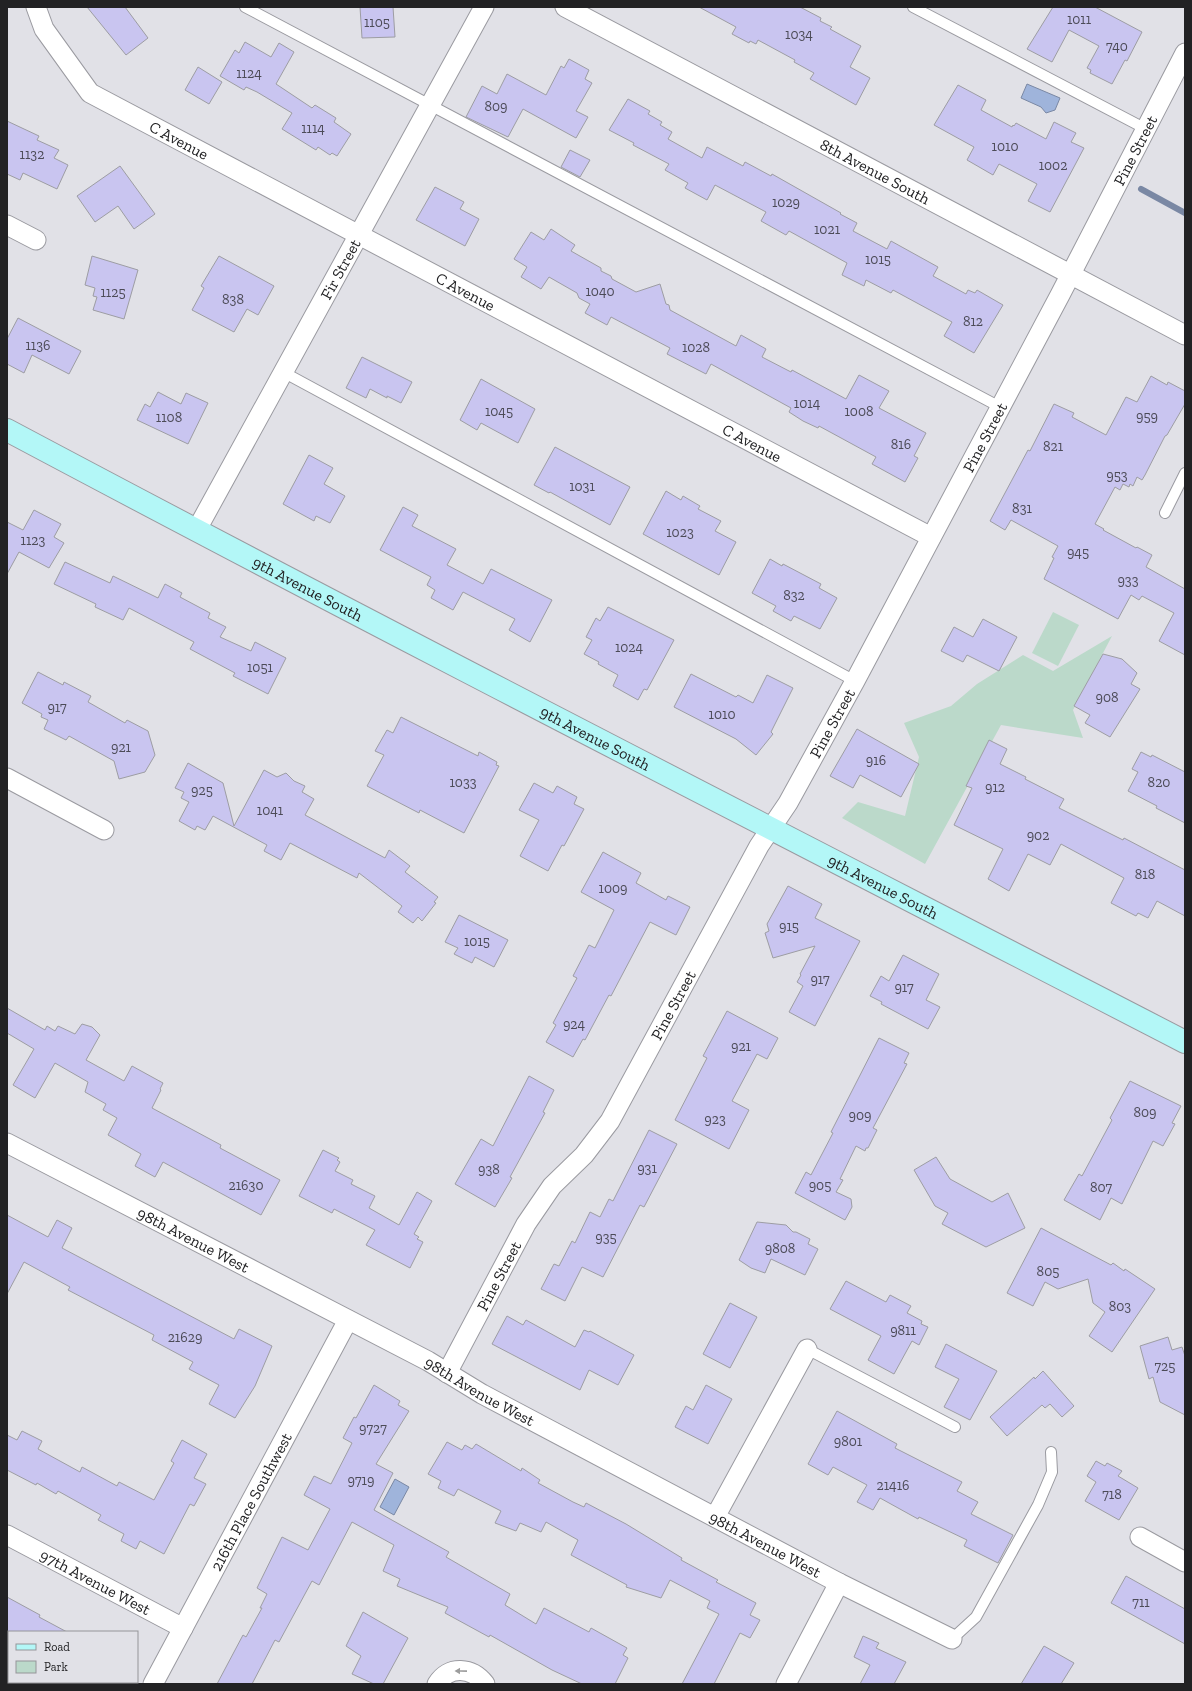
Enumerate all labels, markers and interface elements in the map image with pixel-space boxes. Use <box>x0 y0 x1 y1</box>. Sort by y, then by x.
house number: 1011 <box>1067 11 1092 28</box>
house number: 1105 <box>364 14 390 31</box>
house number: 1034 <box>785 26 813 43</box>
house number: 740 <box>1106 38 1128 55</box>
house number: 1124 <box>236 65 262 82</box>
house number: 809 <box>484 98 508 115</box>
street label: Pine Street <box>1109 112 1161 188</box>
street label: C Avenue <box>146 117 212 163</box>
house number: 1114 <box>301 120 325 137</box>
street label: 8th Avenue South <box>817 134 933 208</box>
house number: 1010 <box>992 138 1018 155</box>
house number: 1132 <box>20 146 44 163</box>
house number: 1002 <box>1039 157 1067 174</box>
house number: 1029 <box>772 194 800 211</box>
house number: 1021 <box>814 221 841 238</box>
street label: Fir Street <box>316 236 364 302</box>
house number: 1015 <box>865 251 891 268</box>
street label: C Avenue <box>433 268 498 315</box>
house number: 1040 <box>585 283 615 300</box>
house number: 1125 <box>100 284 126 301</box>
house number: 838 <box>222 291 244 308</box>
house number: 812 <box>963 313 983 330</box>
house number: 1136 <box>25 337 51 354</box>
house number: 1028 <box>682 339 710 356</box>
house number: 1014 <box>794 395 821 412</box>
street label: Pine Street <box>958 399 1011 475</box>
house number: 1045 <box>485 403 513 420</box>
house number: 1008 <box>844 403 874 420</box>
house number: 959 <box>1136 408 1158 425</box>
house number: 1108 <box>156 409 182 426</box>
street label: C Avenue <box>719 419 785 466</box>
house number: 816 <box>891 436 911 453</box>
house number: 821 <box>1043 438 1064 455</box>
house number: 953 <box>1106 467 1128 484</box>
house number: 1031 <box>569 478 595 495</box>
house number: 831 <box>1012 500 1032 517</box>
house number: 1023 <box>666 524 694 541</box>
house number: 1123 <box>21 532 46 549</box>
house number: 945 <box>1067 544 1089 561</box>
street label: 9th Avenue South <box>250 552 366 625</box>
house number: 933 <box>1117 572 1139 589</box>
house number: 832 <box>783 587 805 604</box>
house number: 1024 <box>615 639 644 656</box>
house number: 1051 <box>247 659 274 676</box>
street label: Pine Street <box>805 685 859 761</box>
house number: 908 <box>1095 689 1119 706</box>
house number: 917 <box>47 699 67 716</box>
street label: 9th Avenue South <box>537 702 654 774</box>
house number: 1010 <box>709 706 735 723</box>
house number: 921 <box>111 739 132 756</box>
house number: 916 <box>866 752 886 769</box>
house number: 1033 <box>449 774 477 791</box>
house number: 820 <box>1148 774 1170 791</box>
house number: 912 <box>985 779 1005 796</box>
house number: 925 <box>191 782 213 799</box>
house number: 1041 <box>257 802 284 819</box>
house number: 902 <box>1027 827 1049 844</box>
street label: 9th Avenue South <box>825 850 942 923</box>
house number: 818 <box>1135 866 1155 883</box>
house number: 1009 <box>599 880 627 897</box>
house number: 915 <box>779 918 799 935</box>
house number: 1015 <box>464 933 490 950</box>
street label: Pine Street <box>646 967 699 1043</box>
house number: 917 <box>810 971 830 988</box>
house number: 917 <box>894 979 914 996</box>
house number: 924 <box>563 1016 586 1033</box>
house number: 921 <box>731 1038 752 1055</box>
house number: 809 <box>1133 1104 1157 1121</box>
house number: 909 <box>849 1107 871 1124</box>
house number: 923 <box>704 1111 726 1128</box>
house number: 931 <box>637 1160 657 1177</box>
house number: 938 <box>478 1161 500 1178</box>
house number: 21630 <box>229 1177 263 1194</box>
house number: 905 <box>809 1177 831 1194</box>
house number: 807 <box>1090 1179 1112 1196</box>
street label: 98th Avenue West <box>134 1203 253 1276</box>
house number: 935 <box>595 1229 617 1246</box>
street label: Pine Street <box>472 1238 525 1314</box>
house number: 9808 <box>765 1240 795 1257</box>
house number: 805 <box>1037 1263 1059 1280</box>
house number: 803 <box>1109 1298 1131 1315</box>
house number: 9811 <box>890 1322 916 1339</box>
house number: 21629 <box>168 1329 202 1346</box>
street label: 98th Avenue West <box>421 1352 538 1430</box>
house number: 725 <box>1155 1358 1175 1375</box>
house number: 9727 <box>359 1420 387 1437</box>
street label: 216th Place Southwest <box>206 1429 296 1574</box>
house number: 9801 <box>834 1433 863 1450</box>
house number: 9719 <box>348 1472 374 1489</box>
house number: 21416 <box>877 1477 909 1494</box>
house number: 718 <box>1102 1486 1122 1503</box>
street label: 98th Avenue West <box>706 1507 824 1581</box>
street label: 97th Avenue West <box>37 1545 154 1619</box>
house number: 711 <box>1132 1594 1150 1611</box>
legend <box>8 1631 138 1683</box>
text: Road <box>44 1640 70 1654</box>
text: Park <box>44 1660 69 1674</box>
one-way arrow <box>454 1668 467 1674</box>

